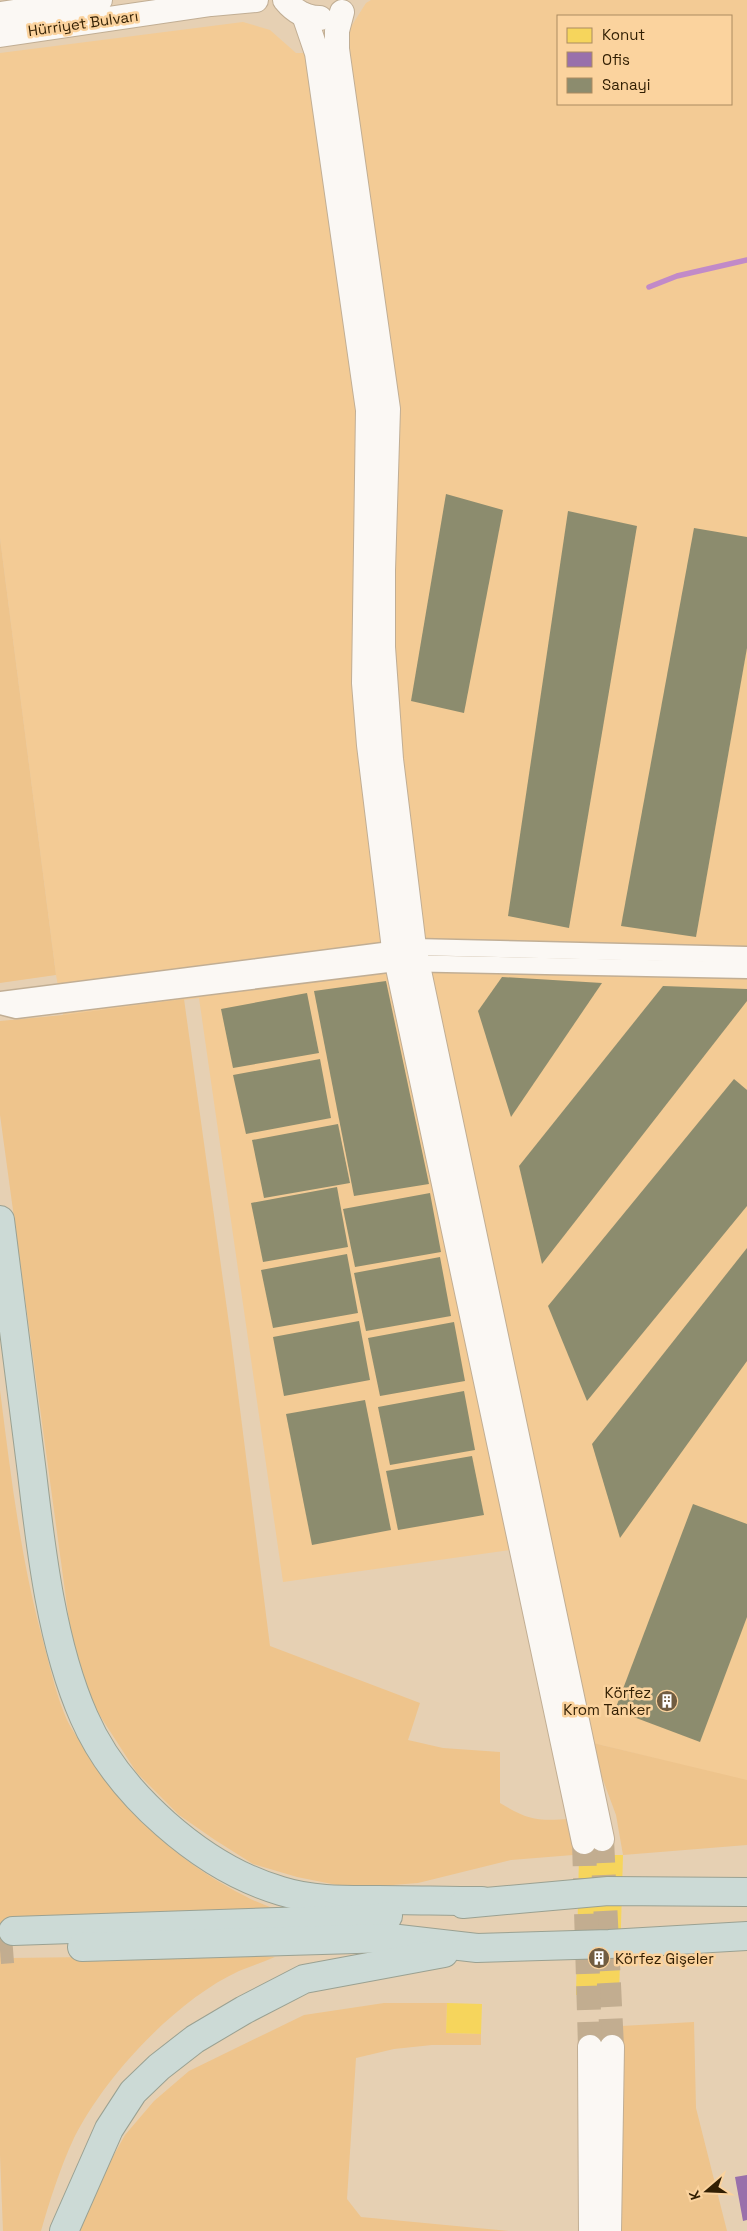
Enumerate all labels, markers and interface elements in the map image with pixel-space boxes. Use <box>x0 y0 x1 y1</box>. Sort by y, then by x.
street label: Hürriyet Bulvarı <box>27 6 139 40</box>
legend <box>557 15 732 105</box>
text: Konut <box>602 25 645 44</box>
text: Ofis <box>602 50 630 69</box>
text: Sanayi <box>602 75 650 94</box>
place label: Körfez Krom Tanker <box>563 1683 651 1719</box>
building icon: Körfez Krom Tanker <box>655 1689 679 1713</box>
building icon: Körfez Gişeler <box>587 1946 611 1970</box>
place label: Körfez Gişeler <box>615 1949 714 1968</box>
north arrow <box>682 2166 732 2216</box>
text: K <box>685 2188 705 2202</box>

